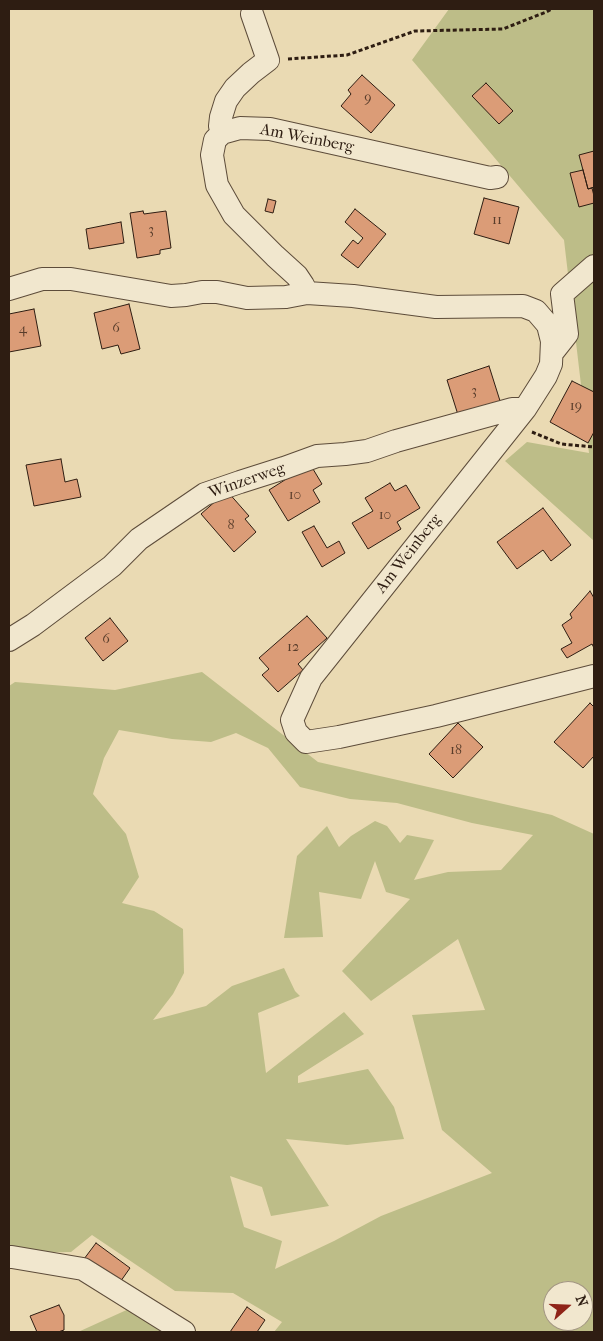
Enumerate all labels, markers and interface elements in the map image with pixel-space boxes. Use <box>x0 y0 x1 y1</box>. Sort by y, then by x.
house number: 9 <box>364 91 372 107</box>
street label: Am Weinberg <box>258 120 356 158</box>
house number: 11 <box>492 213 502 229</box>
house number: 3 <box>148 223 154 239</box>
house number: 6 <box>112 321 120 337</box>
house number: 4 <box>19 322 27 338</box>
house number: 3 <box>471 384 477 400</box>
house number: 19 <box>570 399 582 415</box>
street label: Winzerweg <box>206 459 288 503</box>
house number: 10 <box>289 488 301 504</box>
house number: 10 <box>379 508 391 524</box>
street label: Am Weinberg <box>372 511 446 597</box>
house number: 8 <box>227 518 235 534</box>
house number: 6 <box>102 632 110 648</box>
house number: 12 <box>287 640 299 656</box>
house number: 18 <box>450 743 462 759</box>
north arrow <box>543 1281 593 1331</box>
text: N <box>572 1293 591 1309</box>

